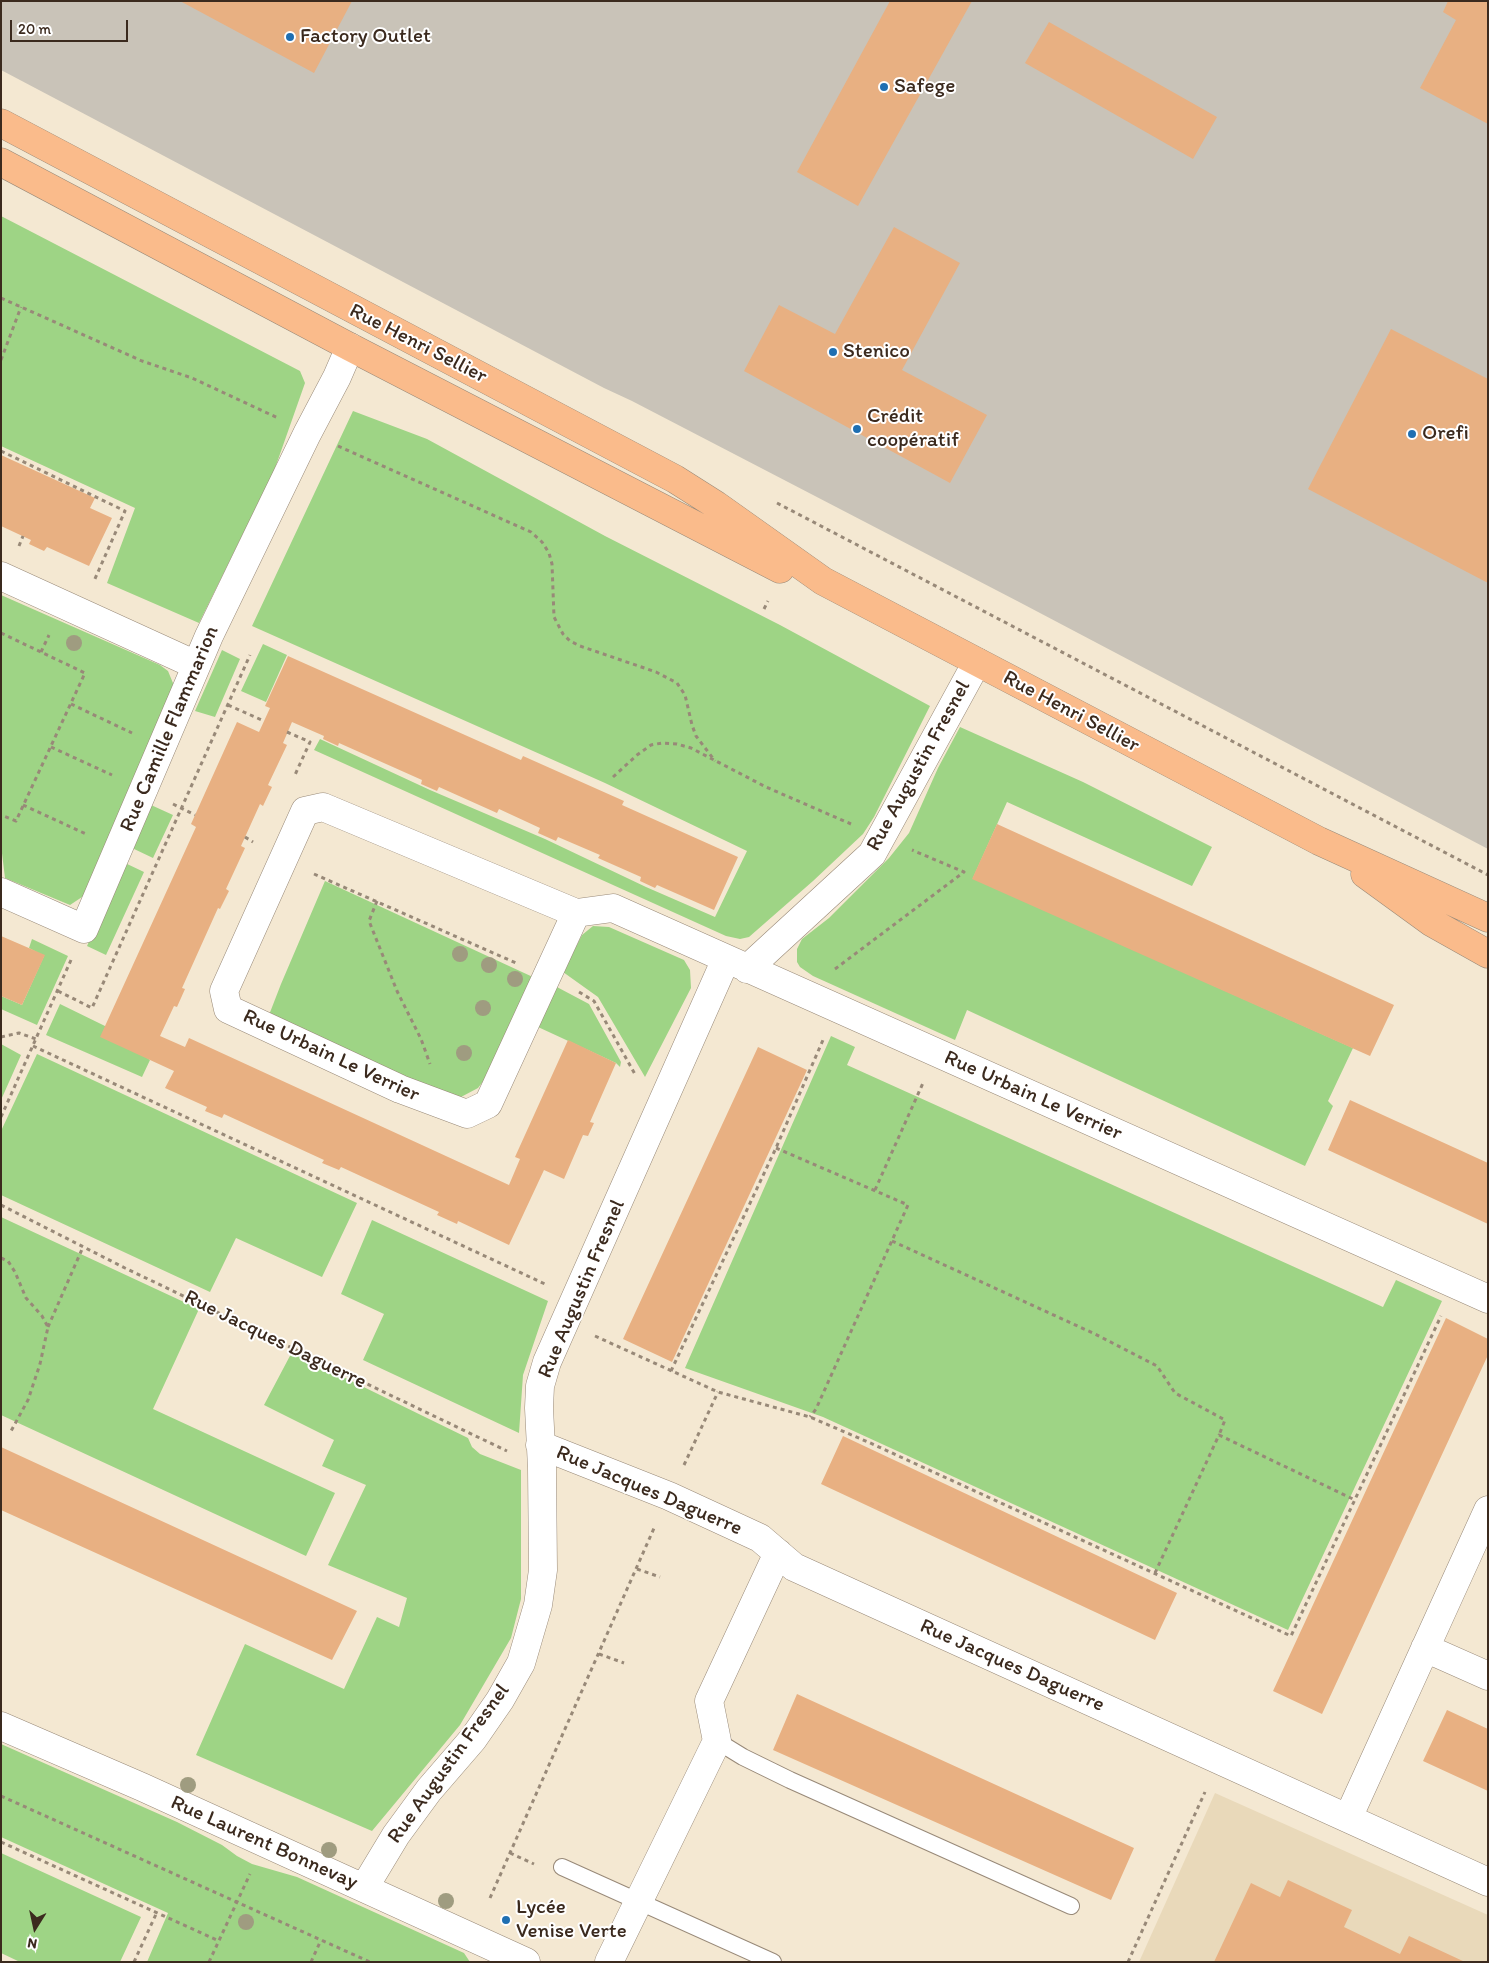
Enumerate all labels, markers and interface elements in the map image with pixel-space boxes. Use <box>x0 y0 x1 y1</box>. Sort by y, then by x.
scale bar <box>12 10 130 42</box>
text: 20 m <box>18 20 51 38</box>
place label: Factory Outlet <box>300 24 431 50</box>
marker: Factory Outlet <box>284 31 296 43</box>
place label: Safege <box>894 74 955 100</box>
marker: Safege <box>878 81 890 93</box>
street label: Rue Henri Sellier <box>345 299 491 389</box>
place label: Stenico <box>843 339 910 365</box>
marker: Stenico <box>827 346 839 358</box>
place label: Crédit coopératif <box>867 404 959 454</box>
place label: Orefi <box>1422 421 1469 447</box>
marker: Crédit coopératif <box>851 423 863 435</box>
marker: Orefi <box>1406 428 1418 440</box>
street label: Rue Camille Flammarion <box>115 622 225 836</box>
street label: Rue Henri Sellier <box>998 665 1144 759</box>
street label: Rue Augustin Fresnel <box>862 676 976 856</box>
street label: Rue Urbain Le Verrier <box>239 1004 423 1108</box>
street label: Rue Urbain Le Verrier <box>940 1045 1126 1147</box>
street label: Rue Augustin Fresnel <box>533 1196 631 1382</box>
street label: Rue Jacques Daguerre <box>180 1285 370 1395</box>
street label: Rue Jacques Daguerre <box>552 1440 746 1542</box>
street label: Rue Jacques Daguerre <box>916 1614 1108 1718</box>
street label: Rue Augustin Fresnel <box>383 1679 515 1849</box>
street label: Rue Laurent Bonnevay <box>167 1790 361 1896</box>
place label: Lycée Venise Verte <box>516 1895 627 1945</box>
north arrow <box>10 1903 60 1953</box>
marker: Lycée Venise Verte <box>500 1914 512 1926</box>
text: N <box>26 1934 38 1952</box>

